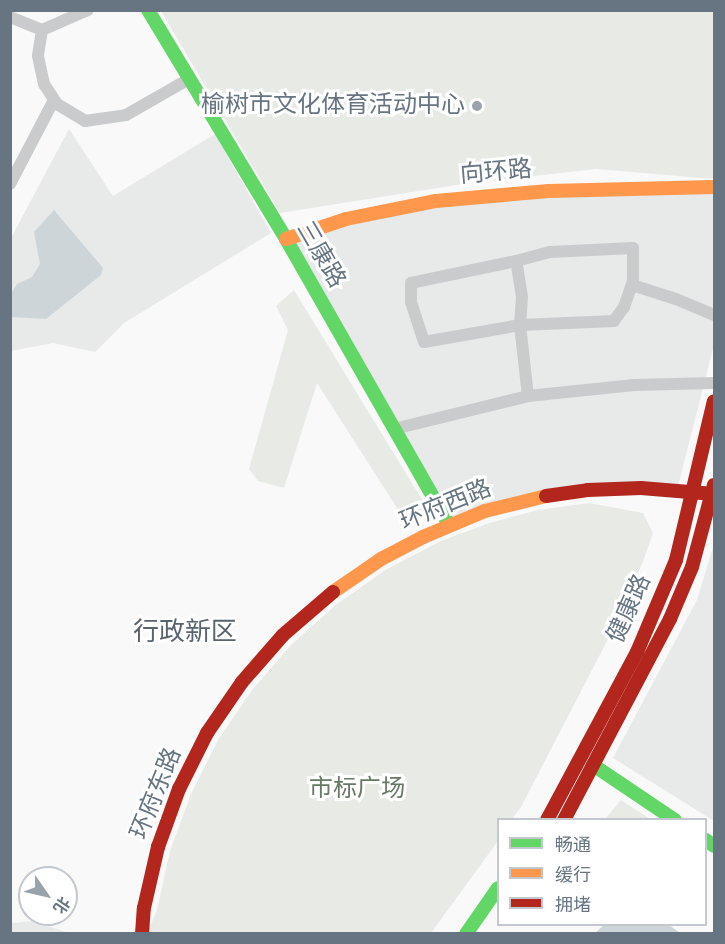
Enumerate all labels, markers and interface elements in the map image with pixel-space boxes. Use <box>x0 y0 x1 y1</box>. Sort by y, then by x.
place label: 榆树市文化体育活动中心 <box>201 92 465 120</box>
marker: 榆树市文化体育活动中心 <box>470 99 484 113</box>
street label: 向环路 <box>459 156 533 190</box>
street label: 三康路 <box>290 217 350 293</box>
street label: 环府西路 <box>396 475 496 537</box>
street label: 健康路 <box>602 570 658 648</box>
district label: 行政新区 <box>133 617 237 649</box>
street label: 环府东路 <box>126 744 188 844</box>
park label: 市标广场 <box>309 776 405 804</box>
legend <box>497 818 707 926</box>
text: 畅通 <box>555 837 591 855</box>
north arrow <box>18 866 78 926</box>
text: 缓行 <box>555 867 591 885</box>
text: 北 <box>50 894 72 916</box>
text: 拥堵 <box>555 897 591 915</box>

